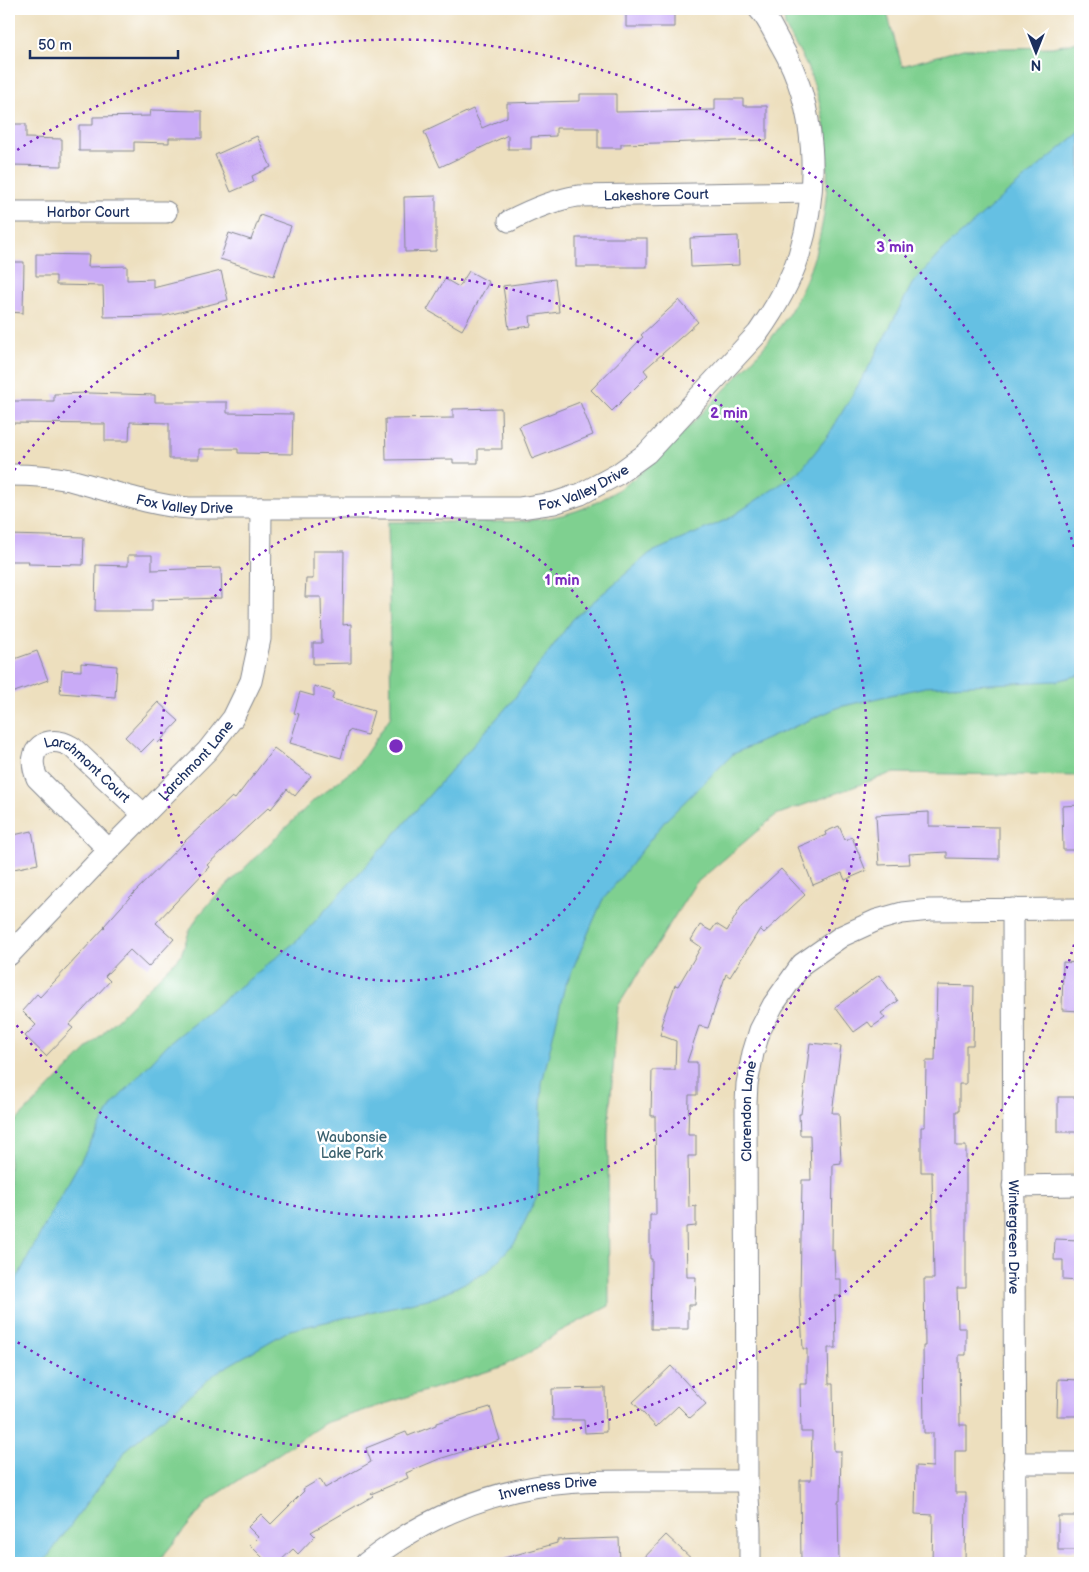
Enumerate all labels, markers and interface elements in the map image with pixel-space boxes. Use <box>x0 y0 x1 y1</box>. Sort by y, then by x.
scale bar <box>30 28 178 60</box>
north arrow <box>1012 28 1062 78</box>
text: 50 m <box>38 36 72 55</box>
text: N <box>1031 56 1041 73</box>
street label: Lakeshore Court <box>604 185 710 204</box>
street label: Harbor Court <box>46 204 130 221</box>
text: 3 min <box>876 238 914 257</box>
text: 2 min <box>710 404 748 423</box>
street label: Fox Valley Drive <box>537 461 632 514</box>
street label: Fox Valley Drive <box>134 490 233 517</box>
text: 1 min <box>544 571 580 590</box>
street label: Larchmont Lane <box>155 717 237 804</box>
street label: Larchmont Court <box>42 733 134 807</box>
centre of rings <box>387 737 405 755</box>
street label: Clarendon Lane <box>737 1059 760 1162</box>
park label: Waubonsie Lake Park <box>317 1129 387 1162</box>
street label: Wintergreen Drive <box>1005 1180 1023 1294</box>
street label: Inverness Drive <box>497 1473 597 1503</box>

